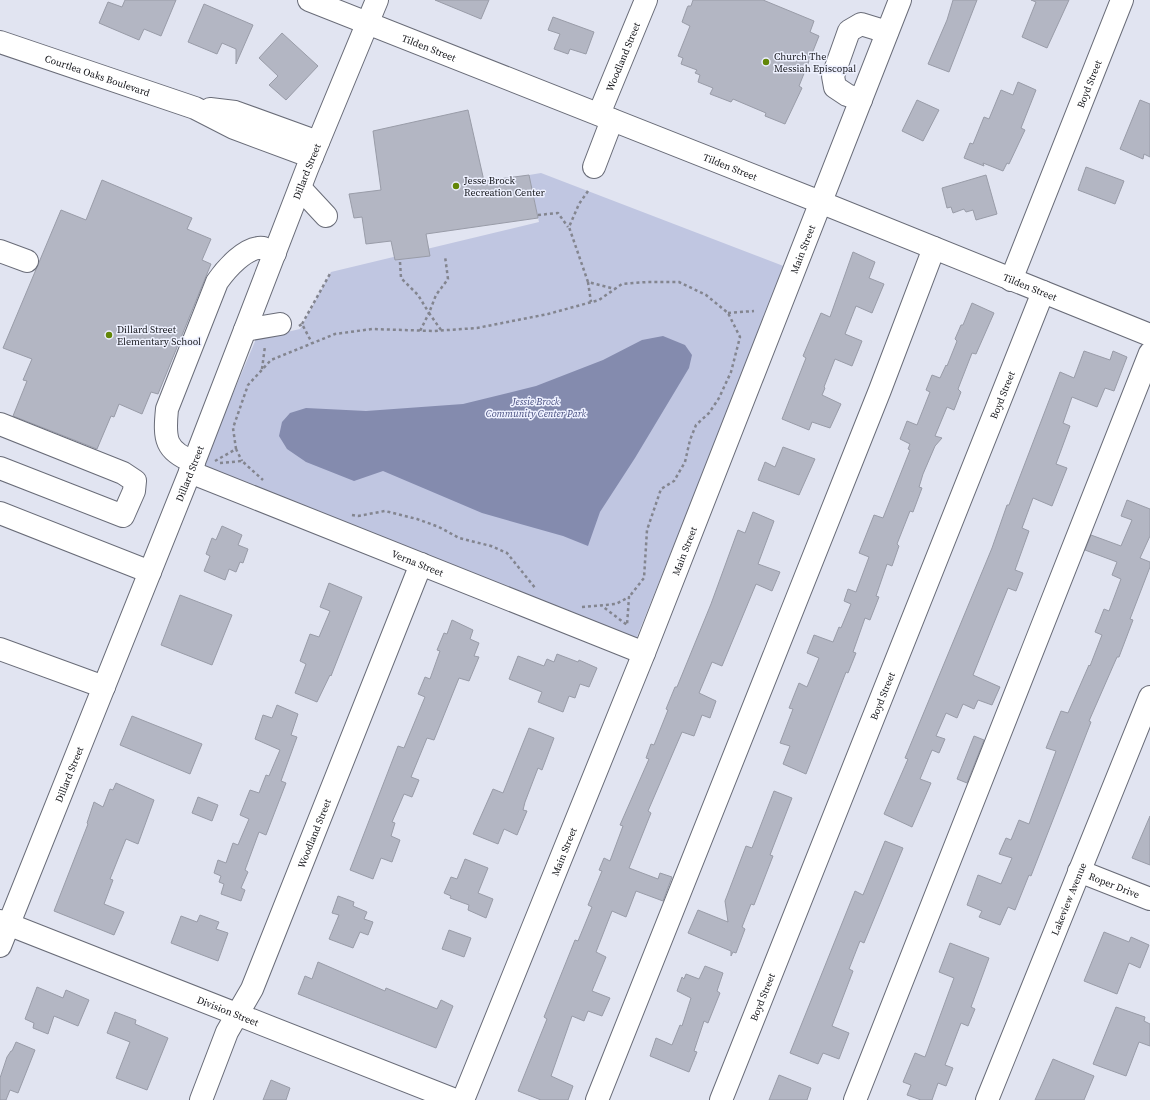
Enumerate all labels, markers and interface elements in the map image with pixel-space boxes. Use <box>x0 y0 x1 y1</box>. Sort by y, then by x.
street label: Woodland Street <box>603 20 643 93</box>
street label: Tilden Street <box>400 31 459 64</box>
place label: Church The Messiah Episcopal <box>774 50 856 75</box>
street label: Courtlea Oaks Boulevard <box>43 51 152 99</box>
marker: Church The Messiah Episcopal <box>761 57 771 67</box>
street label: Boyd Street <box>1073 57 1104 110</box>
street label: Dillard Street <box>289 141 324 201</box>
street label: Tilden Street <box>701 150 760 183</box>
place label: Jesse Brock Recreation Center <box>463 174 545 199</box>
marker: Jesse Brock Recreation Center <box>451 181 461 191</box>
street label: Main Street <box>787 222 818 275</box>
street label: Tilden Street <box>1001 270 1060 304</box>
place label: Dillard Street Elementary School <box>117 323 201 348</box>
marker: Dillard Street Elementary School <box>104 330 114 340</box>
street label: Boyd Street <box>987 368 1018 421</box>
park label: Jessie Brock Community Center Park <box>486 395 586 420</box>
street label: Dillard Street <box>172 443 206 503</box>
street label: Main Street <box>669 524 700 577</box>
street label: Verna Street <box>390 547 446 579</box>
street label: Boyd Street <box>867 669 898 722</box>
street label: Dillard Street <box>52 744 86 804</box>
street label: Woodland Street <box>294 796 334 870</box>
street label: Main Street <box>548 825 580 878</box>
street label: Lakeview Avenue <box>1048 861 1089 937</box>
street label: Roper Drive <box>1087 869 1142 901</box>
street label: Boyd Street <box>747 970 778 1023</box>
street label: Division Street <box>195 993 261 1029</box>

